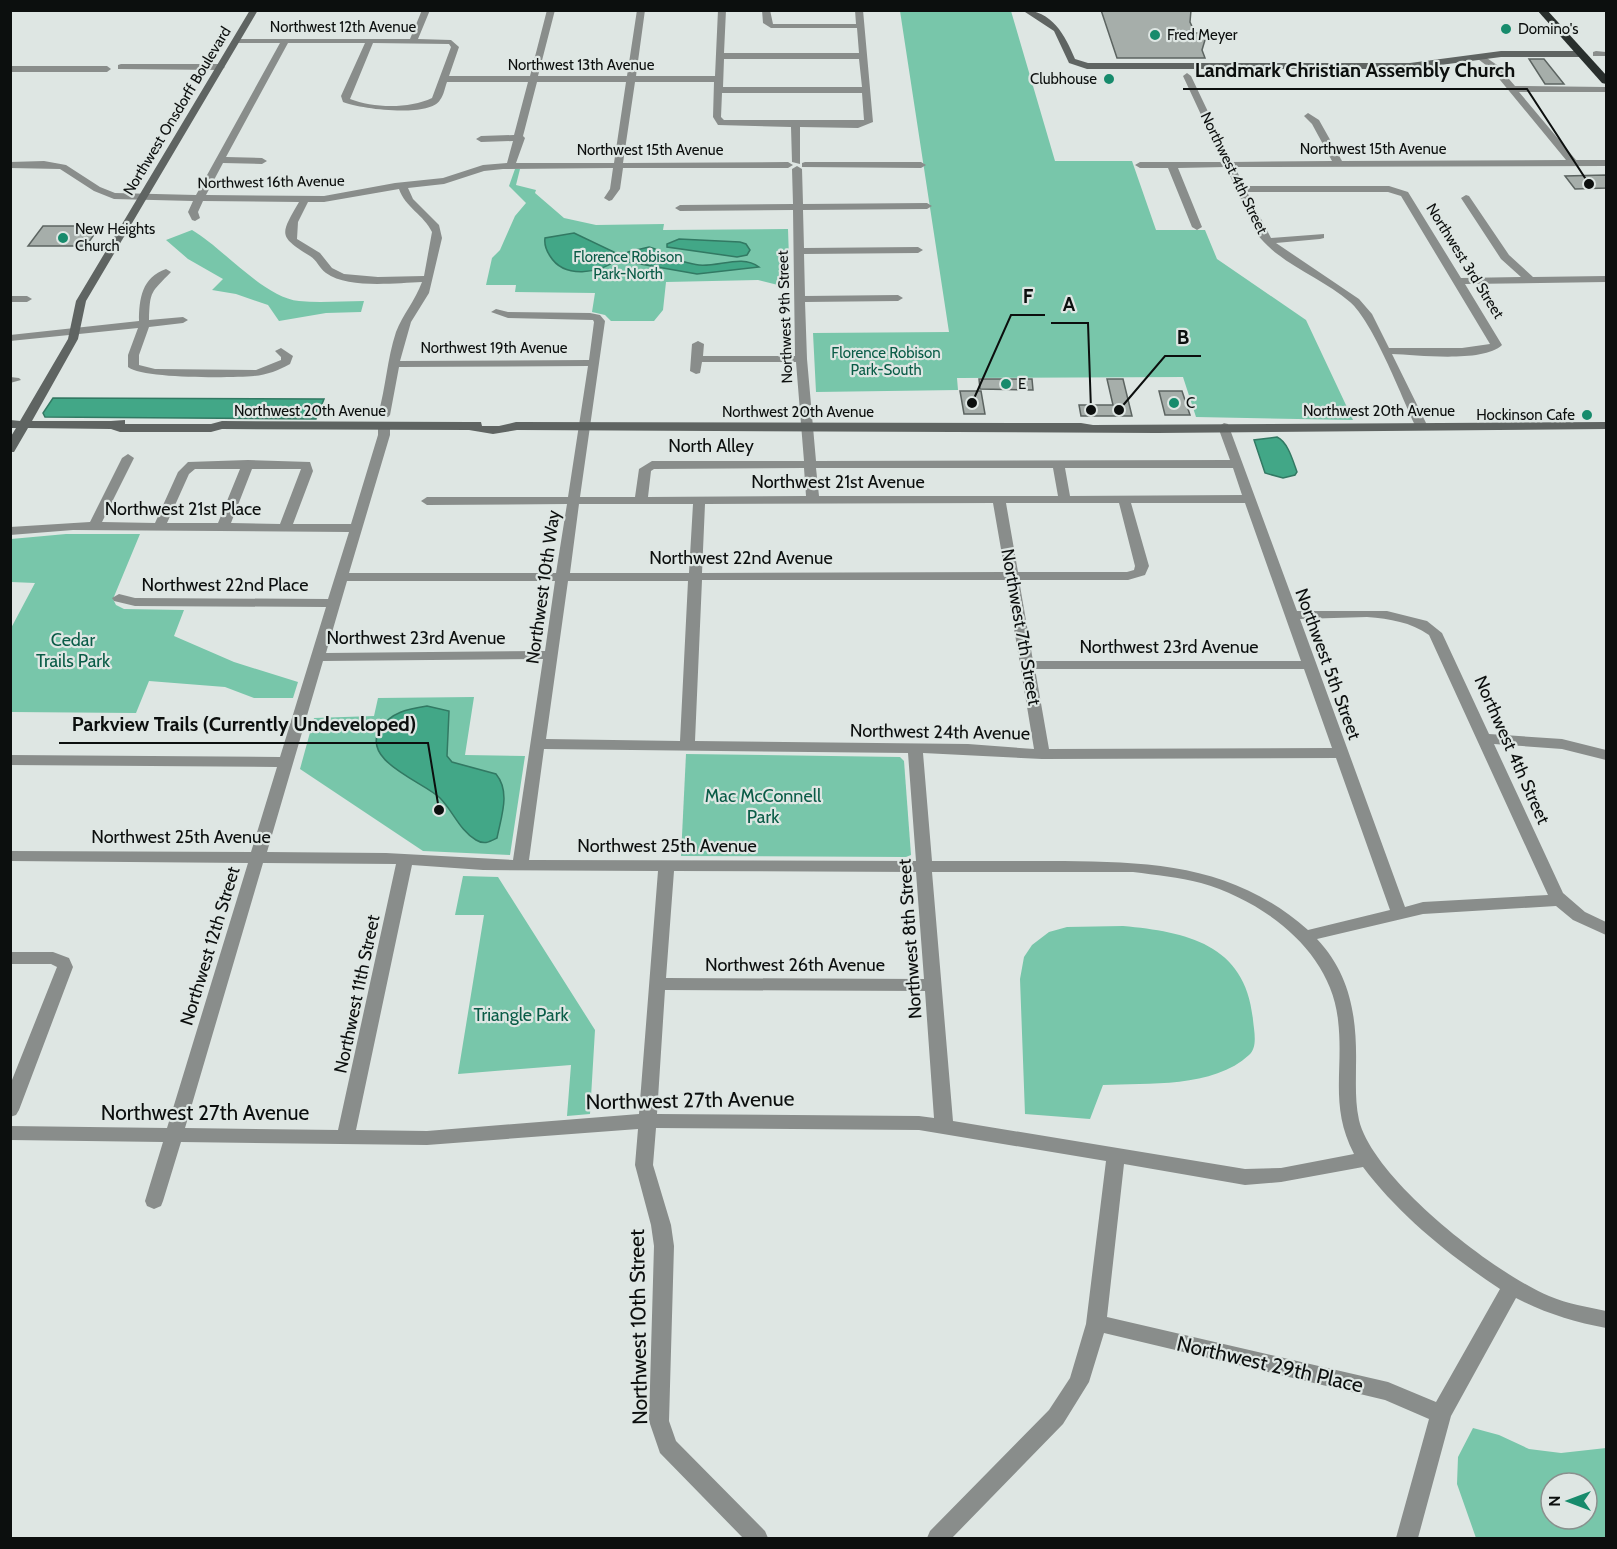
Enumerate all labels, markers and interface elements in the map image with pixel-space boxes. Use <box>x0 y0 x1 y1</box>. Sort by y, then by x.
street label: Northwest 12th Avenue <box>270 18 417 36</box>
place label: Domino's <box>1518 20 1578 38</box>
marker: Domino's <box>1499 22 1513 36</box>
street label: Northwest Onsdorff Boulevard <box>119 23 235 199</box>
place label: Fred Meyer <box>1167 26 1238 44</box>
marker: Fred Meyer <box>1148 28 1162 42</box>
callout: Landmark Christian Assembly Church <box>1183 51 1527 89</box>
street label: Northwest 13th Avenue <box>508 56 655 74</box>
text: Landmark Christian Assembly Church <box>1195 58 1515 82</box>
place label: Clubhouse <box>1030 70 1097 88</box>
marker: Clubhouse <box>1102 72 1116 86</box>
street label: Northwest 4th Street <box>1197 109 1271 237</box>
street label: Northwest 15th Avenue <box>1300 140 1447 158</box>
street label: Northwest 15th Avenue <box>577 141 724 159</box>
street label: Northwest 16th Avenue <box>197 172 345 192</box>
street label: Northwest 3rd Street <box>1422 200 1508 322</box>
place label: New Heights Church <box>75 220 155 255</box>
marker: New Heights Church <box>56 231 70 245</box>
park label: Florence Robison Park-North <box>573 248 683 283</box>
street label: Northwest 9th Street <box>774 250 796 384</box>
callout: F <box>1011 277 1045 315</box>
text: F <box>1023 284 1034 308</box>
callout: A <box>1051 285 1088 323</box>
text: A <box>1063 292 1076 316</box>
callout: B <box>1165 318 1201 356</box>
text: B <box>1177 325 1189 349</box>
street label: Northwest 19th Avenue <box>420 339 568 357</box>
park label: Florence Robison Park-South <box>831 344 941 379</box>
place label: E <box>1018 375 1026 393</box>
marker: E <box>999 377 1013 391</box>
place label: C <box>1186 394 1195 412</box>
marker: C <box>1167 396 1181 410</box>
street label: Northwest 20th Avenue <box>234 402 386 420</box>
street label: Northwest 20th Avenue <box>1303 402 1455 420</box>
street label: Northwest 20th Avenue <box>722 403 874 421</box>
place label: Hockinson Cafe <box>1476 406 1575 424</box>
marker: Hockinson Cafe <box>1580 408 1594 422</box>
street label: North Alley <box>668 435 754 457</box>
street label: Northwest 21st Avenue <box>751 471 925 493</box>
street label: Northwest 21st Place <box>105 498 261 520</box>
street label: Northwest 10th Way <box>521 509 565 665</box>
street label: Northwest 22nd Avenue <box>649 547 833 569</box>
street label: Northwest 7th Street <box>996 547 1046 707</box>
street label: Northwest 22nd Place <box>142 574 308 596</box>
street label: Northwest 5th Street <box>1290 585 1366 743</box>
street label: Northwest 23rd Avenue <box>326 627 506 649</box>
park label: Cedar Trails Park <box>36 629 111 672</box>
street label: Northwest 23rd Avenue <box>1079 636 1259 658</box>
street label: Northwest 4th Street <box>1469 672 1555 828</box>
callout: Parkview Trails (Currently Undeveloped) <box>59 705 428 743</box>
text: Parkview Trails (Currently Undeveloped) <box>72 712 416 736</box>
street label: Northwest 24th Avenue <box>850 719 1030 745</box>
park label: Mac McConnell Park <box>705 785 822 828</box>
street label: Northwest 25th Avenue <box>91 826 271 848</box>
street label: Northwest 25th Avenue <box>577 835 757 857</box>
street label: Northwest 8th Street <box>893 858 927 1020</box>
street label: Northwest 12th Street <box>175 864 245 1028</box>
street label: Northwest 11th Street <box>329 913 385 1075</box>
street label: Northwest 26th Avenue <box>705 954 885 976</box>
park label: Triangle Park <box>473 1004 569 1026</box>
street label: Northwest 27th Avenue <box>585 1086 795 1114</box>
street label: Northwest 27th Avenue <box>101 1100 310 1125</box>
street label: Northwest 10th Street <box>624 1229 652 1425</box>
street label: Northwest 29th Place <box>1174 1330 1366 1398</box>
north arrow <box>1539 1471 1599 1531</box>
text: N <box>1545 1495 1564 1507</box>

